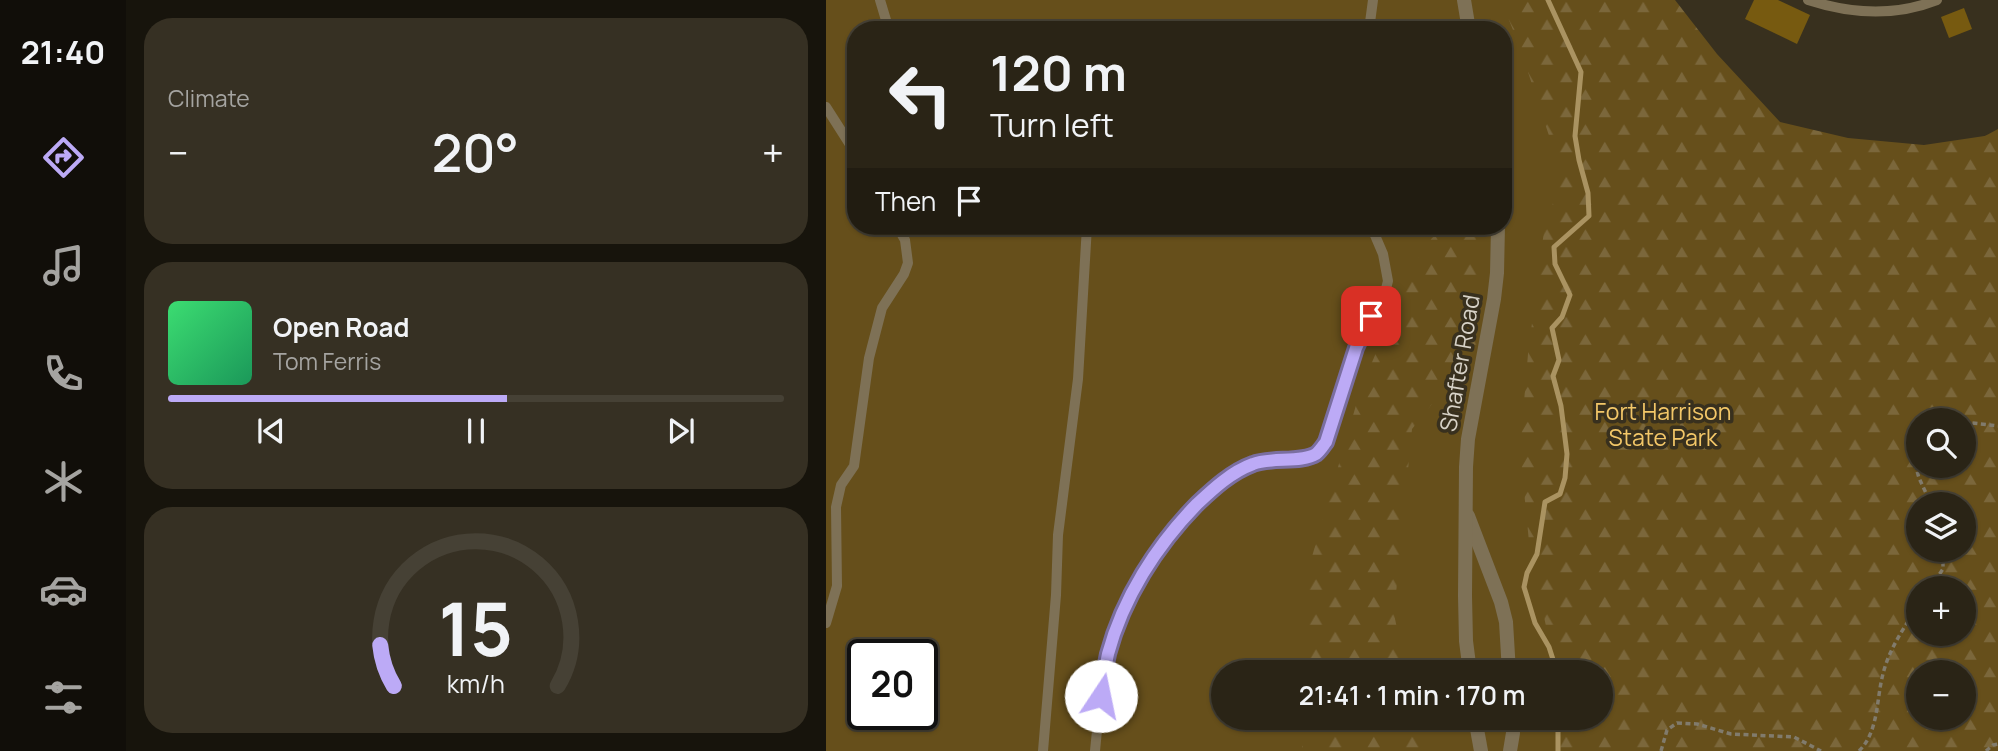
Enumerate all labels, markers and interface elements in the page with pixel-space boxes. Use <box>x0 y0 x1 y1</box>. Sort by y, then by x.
text: 21:40 <box>21 30 105 74</box>
text: 120 m <box>990 39 1127 106</box>
icon: left <box>875 49 966 140</box>
text: Climate <box>168 82 250 114</box>
text: Turn left <box>990 103 1114 147</box>
text: 20° <box>432 117 519 188</box>
text: − <box>168 126 189 178</box>
text: + <box>762 126 784 178</box>
icon: directions <box>39 133 88 182</box>
icon: arrive <box>950 182 988 220</box>
text: Then <box>875 183 936 219</box>
icon: music <box>39 241 88 290</box>
pin <box>1341 286 1401 346</box>
street label: Shafter Road <box>1431 292 1487 434</box>
icon: arrive <box>1352 297 1390 335</box>
text: Open Road <box>273 309 409 345</box>
text: Tom Ferris <box>273 345 381 377</box>
icon: phone <box>39 349 88 398</box>
park label: Fort Harrison State Park <box>1595 395 1731 453</box>
map controls <box>1906 408 1976 730</box>
button: search <box>1906 408 1976 478</box>
icon: previous <box>252 412 290 450</box>
icon: pause <box>457 412 495 450</box>
icon: next <box>662 412 700 450</box>
icon: climate <box>39 457 88 506</box>
button: layers <box>1906 492 1976 562</box>
icon: car <box>39 565 88 614</box>
button: + <box>1906 576 1976 646</box>
text: 15 <box>439 578 513 678</box>
speed limit sign: 20 <box>847 639 938 730</box>
position arrow <box>1064 659 1138 733</box>
button: − <box>1906 660 1976 730</box>
text: km/h <box>447 666 505 701</box>
icon: filters <box>39 673 88 722</box>
text: 21:41 · 1 min · 170 m <box>1299 677 1525 713</box>

